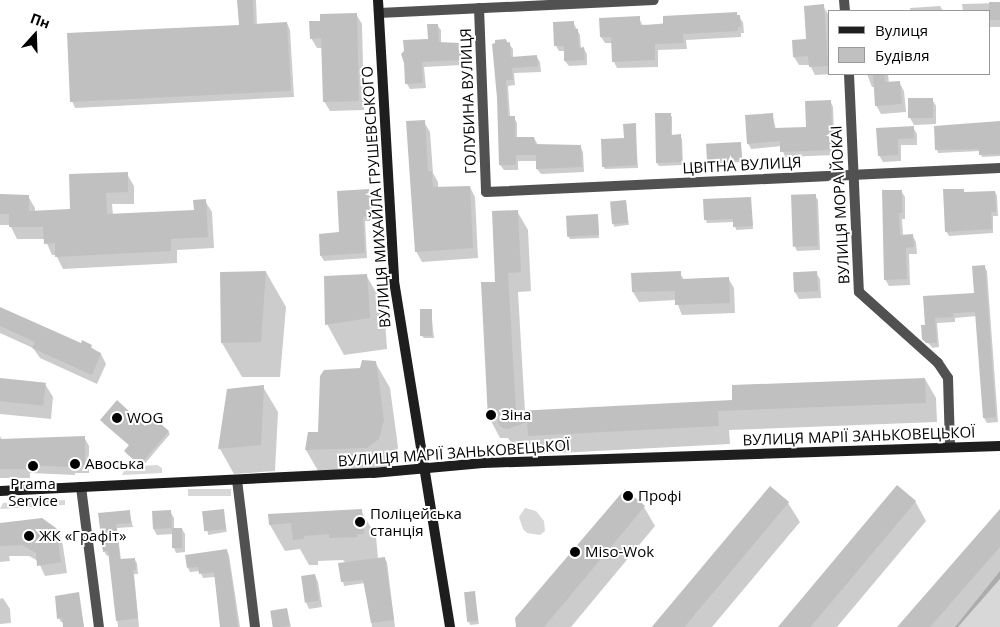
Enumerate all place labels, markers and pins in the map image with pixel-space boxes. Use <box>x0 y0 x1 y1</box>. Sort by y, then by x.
place label: Зіна <box>501 406 531 424</box>
place label: WOG <box>127 409 163 427</box>
marker: Зіна <box>485 409 497 421</box>
marker: WOG <box>111 412 123 424</box>
place label: Авоська <box>85 455 144 473</box>
marker: Авоська <box>69 458 81 470</box>
marker: Prama Service <box>27 460 39 472</box>
place label: Prama Service <box>8 474 58 509</box>
place label: Профі <box>638 487 682 505</box>
marker: Профі <box>622 490 634 502</box>
place label: Поліцейська станція <box>370 504 462 539</box>
marker: Поліцейська станція <box>354 516 366 528</box>
place label: ЖК «Графіт» <box>39 527 126 545</box>
marker: ЖК «Графіт» <box>23 530 35 542</box>
place label: Miso-Wok <box>585 543 654 561</box>
marker: Miso-Wok <box>569 546 581 558</box>

